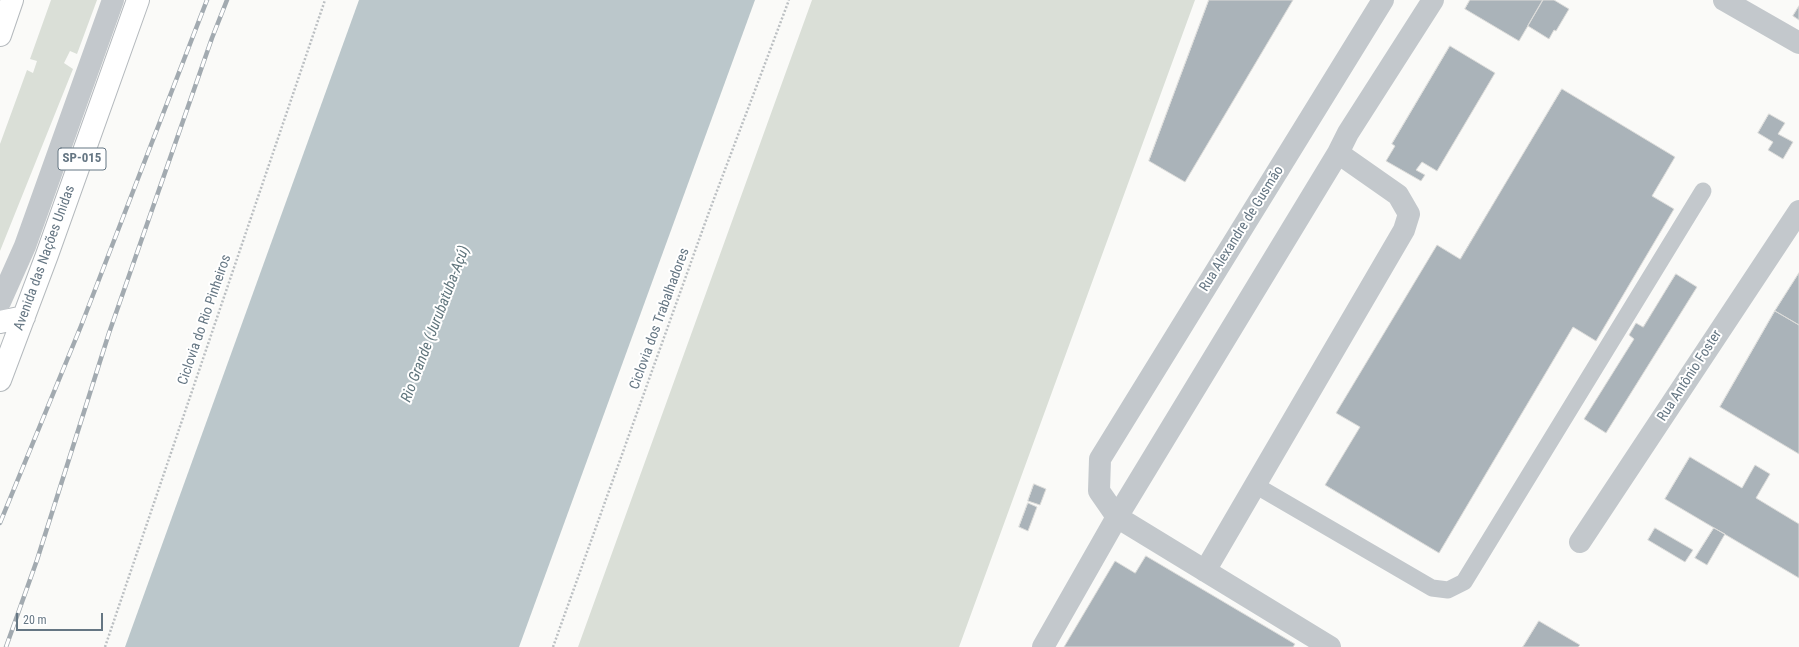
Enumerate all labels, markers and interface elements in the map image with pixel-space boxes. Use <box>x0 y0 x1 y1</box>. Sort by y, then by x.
road number: SP-015 <box>58 148 106 170</box>
street label: Rua Alexandre de Gusmão <box>1196 163 1288 295</box>
street label: Avenida das Nações Unidas <box>11 183 79 333</box>
water label: Rio Grande (Jurubatuba-Açú) <box>398 243 474 405</box>
street label: Ciclovia dos Trabalhadores <box>627 246 693 392</box>
street label: Ciclovia do Rio Pinheiros <box>175 253 235 387</box>
street label: Rua Antônio Foster <box>1654 327 1726 425</box>
scale bar <box>18 605 105 631</box>
text: 20 m <box>23 613 47 627</box>

